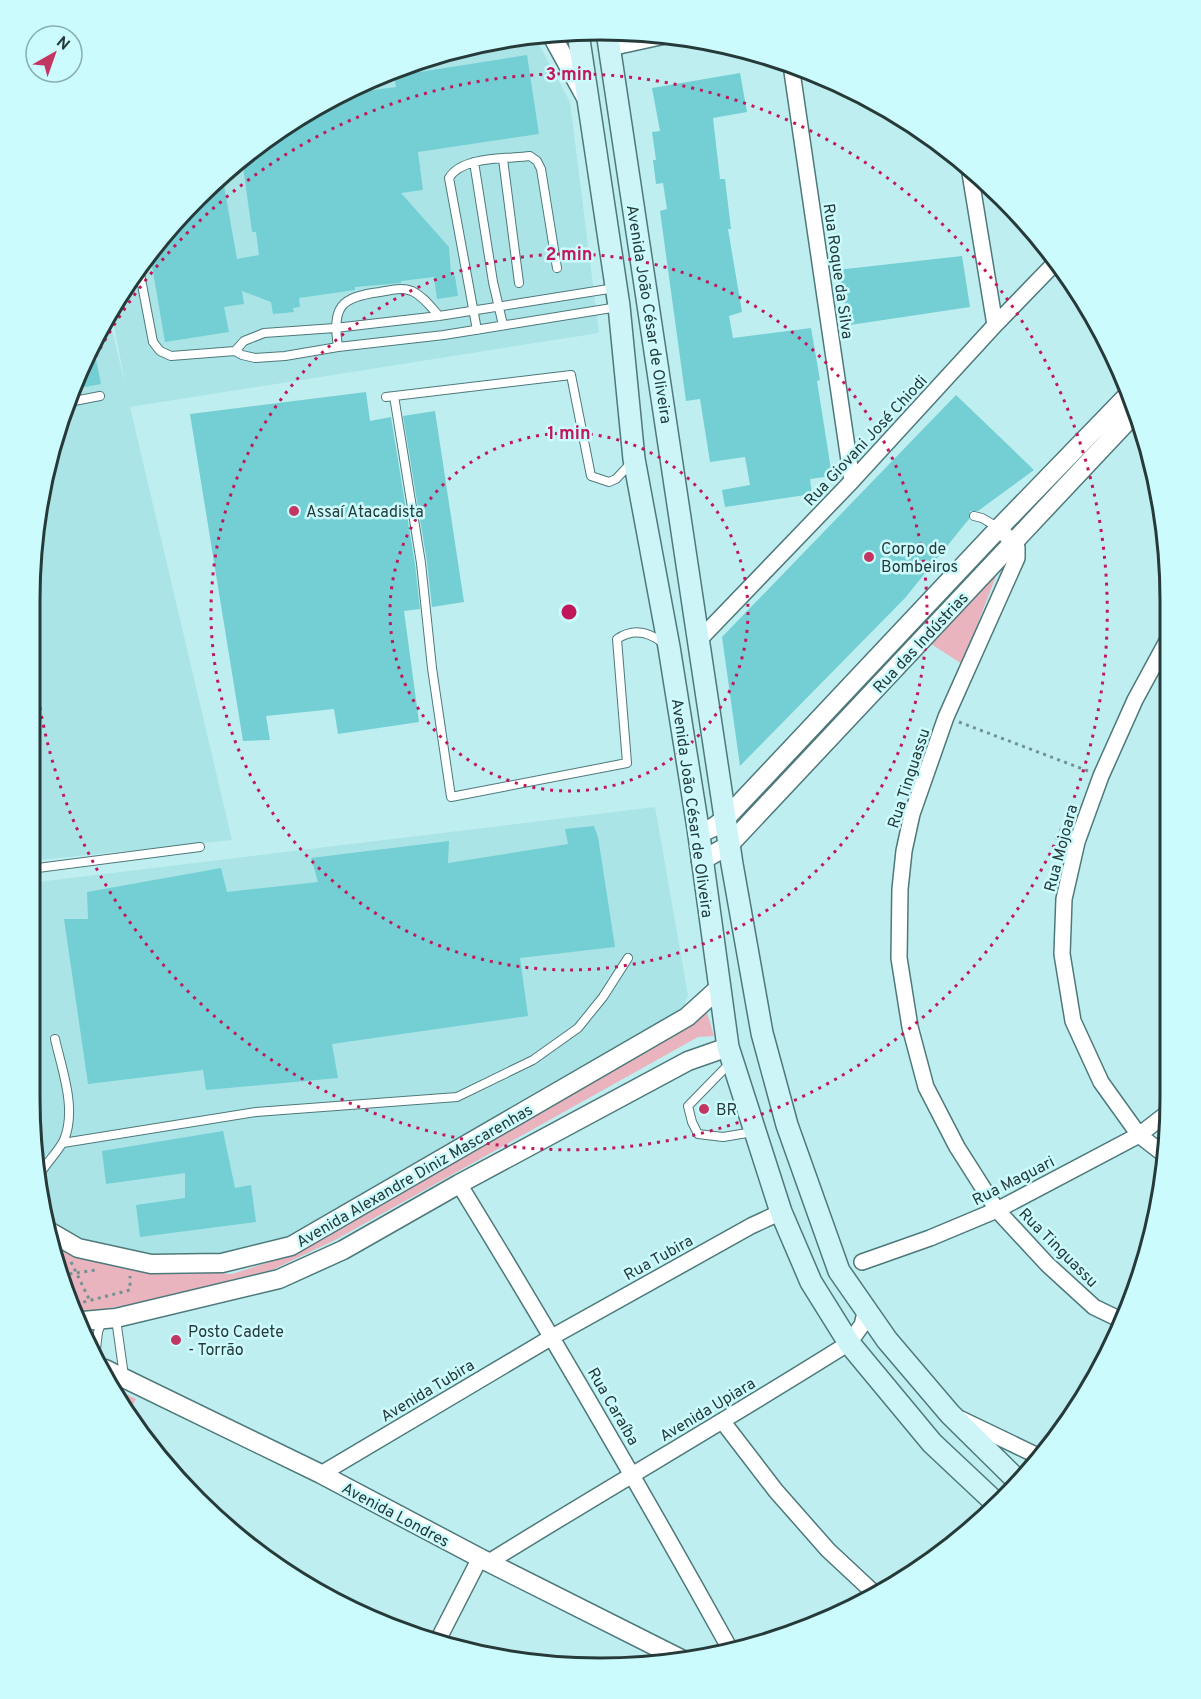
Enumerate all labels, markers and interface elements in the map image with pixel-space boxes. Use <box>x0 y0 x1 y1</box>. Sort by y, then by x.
north arrow <box>24 24 84 84</box>
text: N <box>52 33 73 55</box>
text: 3 min <box>546 64 592 87</box>
street label: Rua Roque da Silva <box>818 202 856 340</box>
street label: Avenida João César de Oliveira <box>621 203 675 425</box>
text: 2 min <box>545 244 593 267</box>
street label: Rua Giovani José Chiodi <box>801 372 932 511</box>
text: 1 min <box>547 423 591 446</box>
place label: Assaí Atacadista <box>306 503 424 523</box>
marker: Assaí Atacadista <box>287 504 301 518</box>
place label: Corpo de Bombeiros <box>881 540 958 578</box>
marker: Corpo de Bombeiros <box>862 550 876 564</box>
street label: Rua das Indústrias <box>869 589 973 698</box>
centre of rings <box>559 602 579 622</box>
street label: Avenida João César de Oliveira <box>666 697 716 919</box>
street label: Rua Tinguassu <box>884 726 935 831</box>
street label: Rua Mojoara <box>1041 803 1083 894</box>
street label: Avenida Alexandre Diniz Mascarenhas <box>293 1101 537 1253</box>
place label: BR <box>716 1101 737 1121</box>
marker: BR <box>697 1102 711 1116</box>
street label: Rua Maguari <box>969 1153 1058 1211</box>
street label: Rua Tinguassu <box>1014 1205 1101 1292</box>
street label: Rua Tubira <box>621 1232 697 1286</box>
place label: Posto Cadete - Torrão <box>188 1323 284 1361</box>
marker: Posto Cadete - Torrão <box>169 1333 183 1347</box>
street label: Avenida Tubira <box>378 1356 478 1427</box>
street label: Rua Caraíba <box>582 1364 643 1450</box>
street label: Avenida Upiara <box>656 1374 760 1447</box>
street label: Avenida Londres <box>338 1479 452 1553</box>

